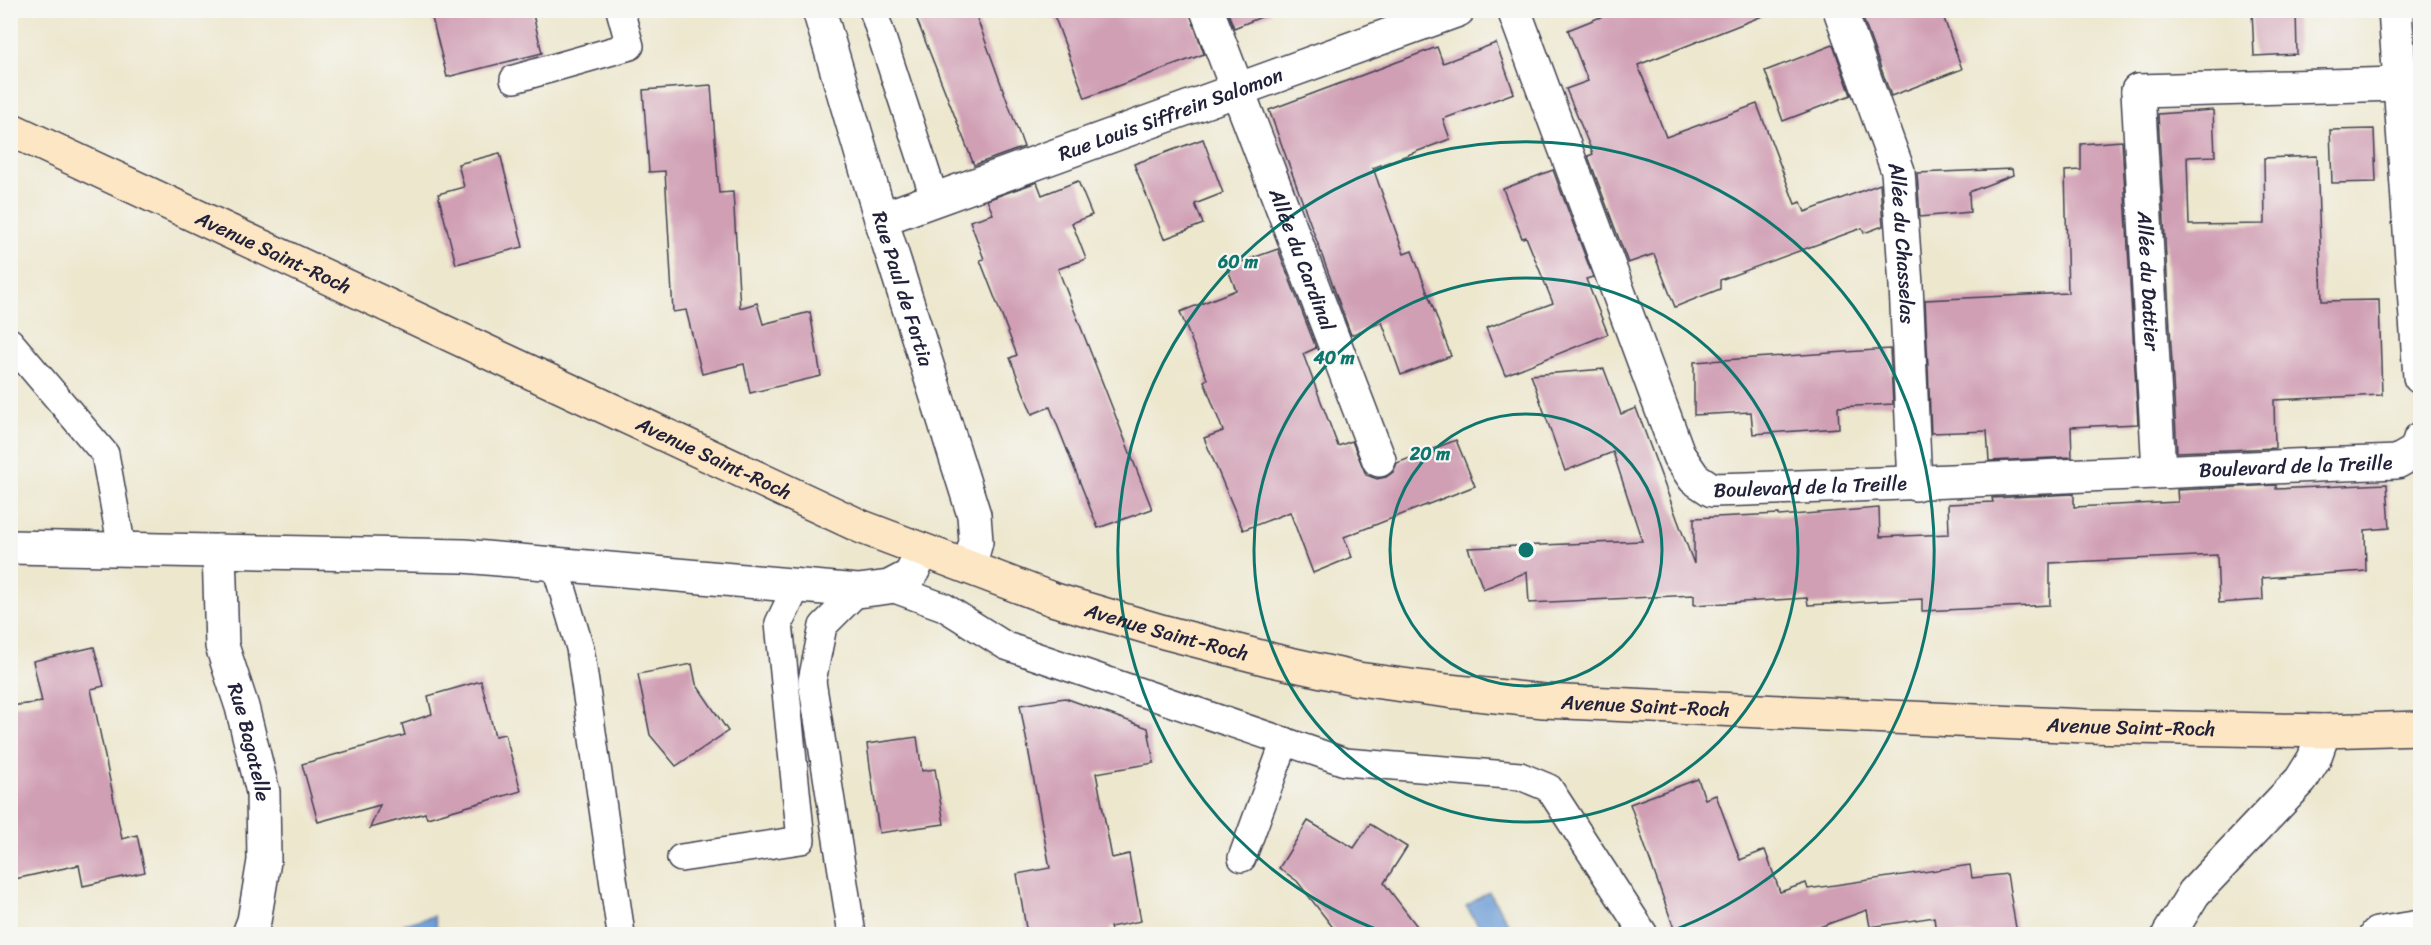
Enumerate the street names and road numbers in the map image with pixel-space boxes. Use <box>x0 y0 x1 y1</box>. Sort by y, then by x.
street label: Rue Louis Siffrein Salomon <box>1053 57 1288 171</box>
street label: Allée du Chasselas <box>1878 155 1925 325</box>
street label: Allée du Cardinal <box>1259 182 1346 337</box>
street label: Avenue Saint-Roch <box>189 200 357 304</box>
street label: Rue Paul de Fortia <box>862 207 944 372</box>
street label: Allée du Dattier <box>2127 209 2170 353</box>
street label: Avenue Saint-Roch <box>629 406 798 509</box>
street label: Boulevard de la Treille <box>2198 445 2393 487</box>
street label: Boulevard de la Treille <box>1713 465 1908 507</box>
street label: Avenue Saint-Roch <box>1080 592 1253 671</box>
street label: Rue Bagatelle <box>218 678 281 802</box>
street label: Avenue Saint-Roch <box>1560 684 1731 727</box>
street label: Avenue Saint-Roch <box>2045 707 2216 746</box>

